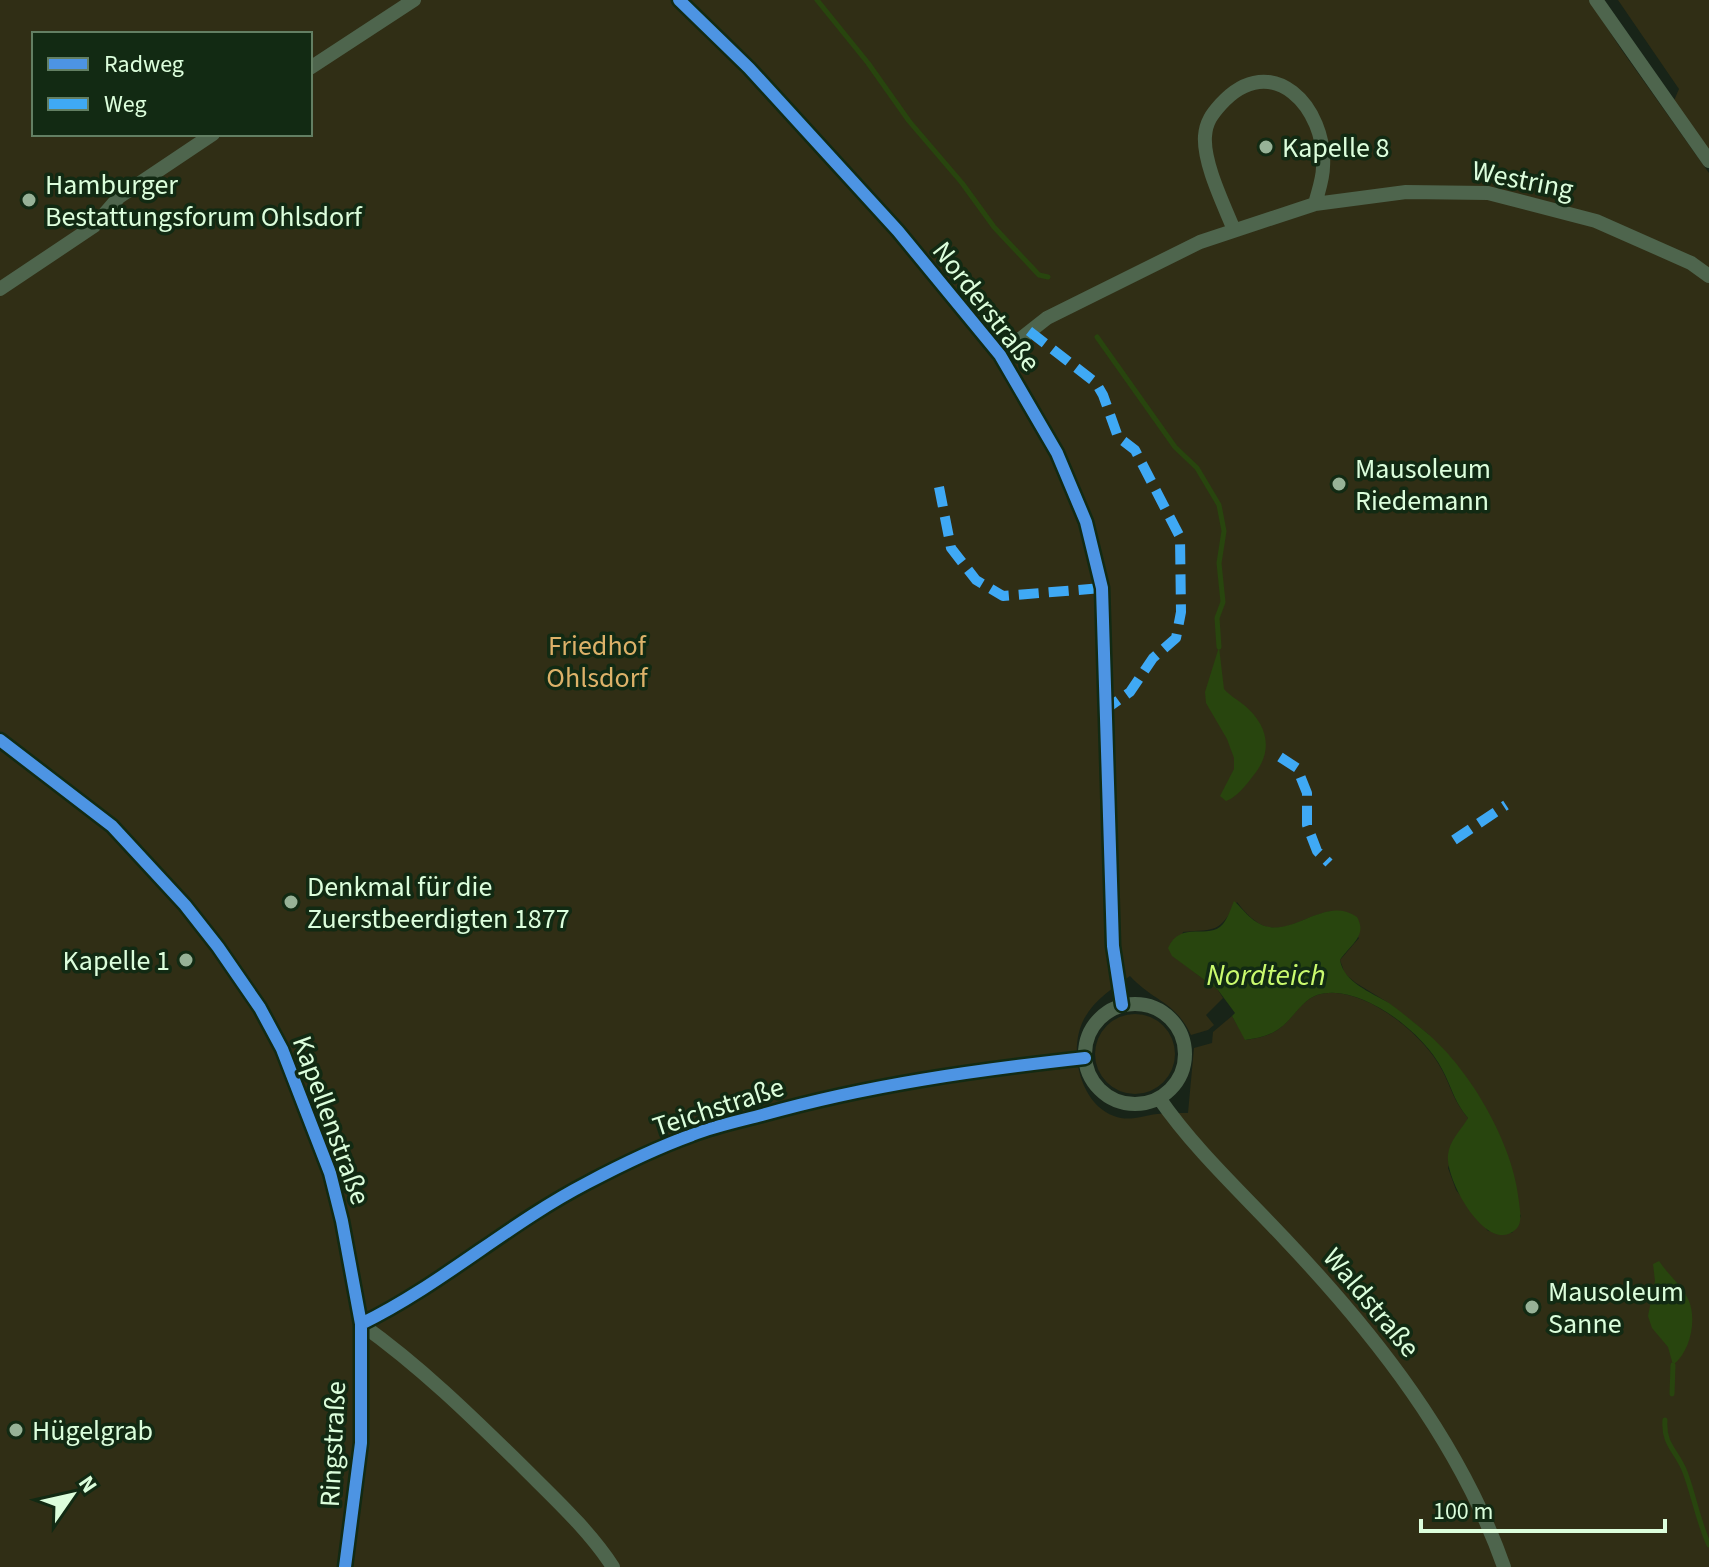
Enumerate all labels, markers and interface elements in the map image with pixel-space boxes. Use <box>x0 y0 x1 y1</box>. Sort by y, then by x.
legend <box>32 32 312 136</box>
text: Radweg <box>104 47 184 82</box>
text: Weg <box>104 87 147 122</box>
place label: Kapelle 8 <box>1282 128 1389 168</box>
marker: Kapelle 8 <box>1257 138 1275 156</box>
street label: Westring <box>1469 151 1577 209</box>
place label: Hamburger Bestattungsforum Ohlsdorf <box>45 165 363 237</box>
marker: Hamburger Bestattungsforum Ohlsdorf <box>20 191 38 209</box>
street label: Norderstraße <box>923 233 1050 380</box>
place label: Mausoleum Riedemann <box>1355 449 1491 521</box>
marker: Mausoleum Riedemann <box>1330 475 1348 493</box>
park label: Friedhof Ohlsdorf <box>546 626 648 698</box>
place label: Denkmal für die Zuerstbeerdigten 1877 <box>307 867 570 939</box>
marker: Denkmal für die Zuerstbeerdigten 1877 <box>282 893 300 911</box>
place label: Kapelle 1 <box>63 941 170 981</box>
marker: Kapelle 1 <box>177 951 195 969</box>
water label: Nordteich <box>1206 954 1326 997</box>
street label: Kapellenstraße <box>282 1030 380 1210</box>
street label: Teichstraße <box>648 1067 789 1147</box>
street label: Waldstraße <box>1313 1239 1429 1366</box>
place label: Mausoleum Sanne <box>1548 1272 1684 1344</box>
marker: Mausoleum Sanne <box>1523 1298 1541 1316</box>
street label: Ringstraße <box>310 1380 356 1508</box>
place label: Hügelgrab <box>32 1411 153 1451</box>
marker: Hügelgrab <box>7 1421 25 1439</box>
north arrow <box>32 1455 112 1535</box>
text: N <box>70 1469 105 1499</box>
scale bar <box>1421 1483 1665 1533</box>
text: 100 m <box>1433 1494 1493 1529</box>

